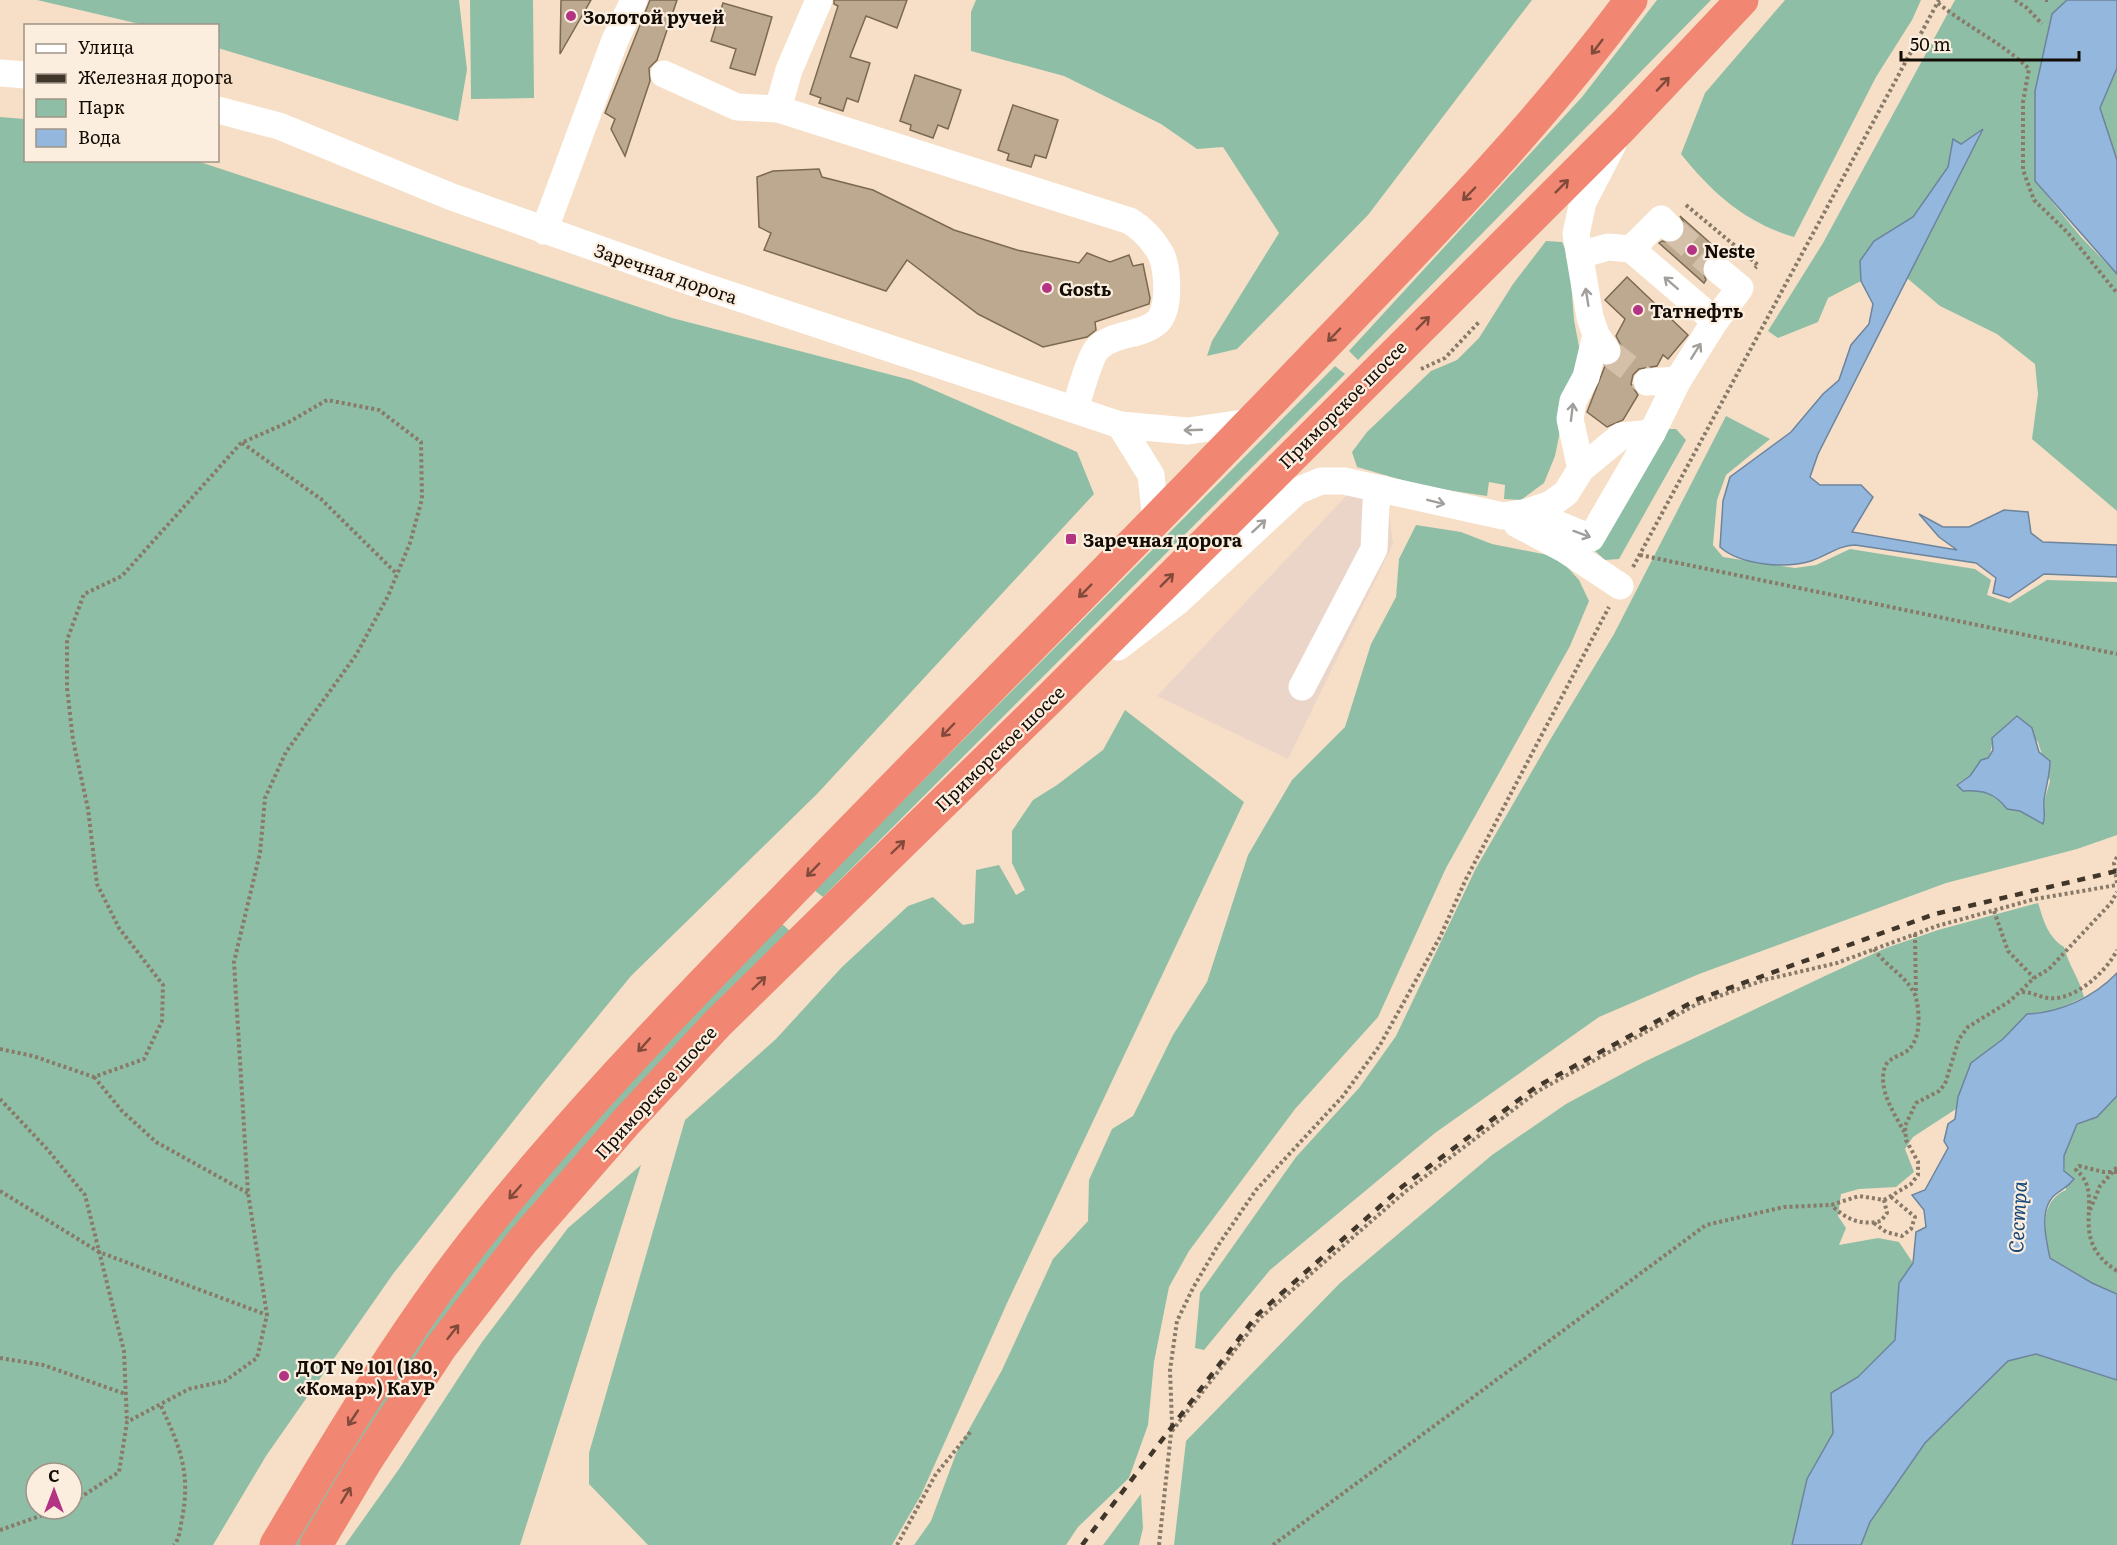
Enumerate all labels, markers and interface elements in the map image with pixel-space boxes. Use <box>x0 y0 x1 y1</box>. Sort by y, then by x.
place label: Золотой ручей <box>583 3 725 30</box>
marker: Золотой ручей <box>564 9 578 23</box>
legend <box>24 24 219 162</box>
scale bar <box>1901 24 2080 62</box>
text: 50 m <box>1910 30 1951 57</box>
text: Улица <box>78 33 134 60</box>
one-way arrow <box>1590 39 1603 55</box>
text: Железная дорога <box>78 63 233 90</box>
one-way arrow <box>1656 76 1670 91</box>
text: Парк <box>78 93 125 120</box>
text: Вода <box>78 123 121 150</box>
one-way arrow <box>1555 179 1570 193</box>
one-way arrow <box>1462 187 1476 202</box>
street label: Заречная дорога <box>591 236 741 310</box>
place label: Neste <box>1704 237 1755 264</box>
marker: Neste <box>1685 243 1699 257</box>
place label: Gostь <box>1059 275 1112 302</box>
one-way arrow <box>1664 276 1679 290</box>
marker: Gostь <box>1040 281 1054 295</box>
one-way arrow <box>1581 288 1592 308</box>
place label: Татнефть <box>1650 297 1744 324</box>
marker: Татнефть <box>1631 303 1645 317</box>
one-way arrow <box>1416 316 1431 330</box>
one-way arrow <box>1327 327 1341 342</box>
street label: Приморское шоссе <box>1272 334 1412 474</box>
one-way arrow <box>1691 343 1703 360</box>
one-way arrow <box>1567 402 1578 422</box>
one-way arrow <box>1183 424 1203 436</box>
one-way arrow <box>1426 497 1445 509</box>
one-way arrow <box>1251 519 1266 533</box>
place label: Заречная дорога <box>1083 526 1243 553</box>
one-way arrow <box>1573 529 1591 540</box>
marker: Заречная дорога <box>1064 532 1078 546</box>
one-way arrow <box>1160 573 1175 588</box>
one-way arrow <box>1078 583 1092 598</box>
street label: Приморское шоссе <box>928 679 1070 817</box>
one-way arrow <box>941 722 956 737</box>
one-way arrow <box>891 839 906 854</box>
one-way arrow <box>805 862 820 877</box>
one-way arrow <box>751 976 766 990</box>
street label: Приморское шоссе <box>588 1019 722 1165</box>
one-way arrow <box>637 1038 651 1053</box>
water label: Сестра <box>1999 1180 2033 1254</box>
one-way arrow <box>509 1184 522 1200</box>
one-way arrow <box>446 1324 459 1340</box>
place label: ДОТ № 101 (180, «Комар») КаУР <box>296 1353 438 1401</box>
marker: ДОТ № 101 (180, «Комар») КаУР <box>277 1369 291 1383</box>
one-way arrow <box>347 1410 359 1426</box>
north arrow <box>24 1461 84 1521</box>
text: С <box>48 1463 60 1487</box>
one-way arrow <box>340 1487 352 1504</box>

